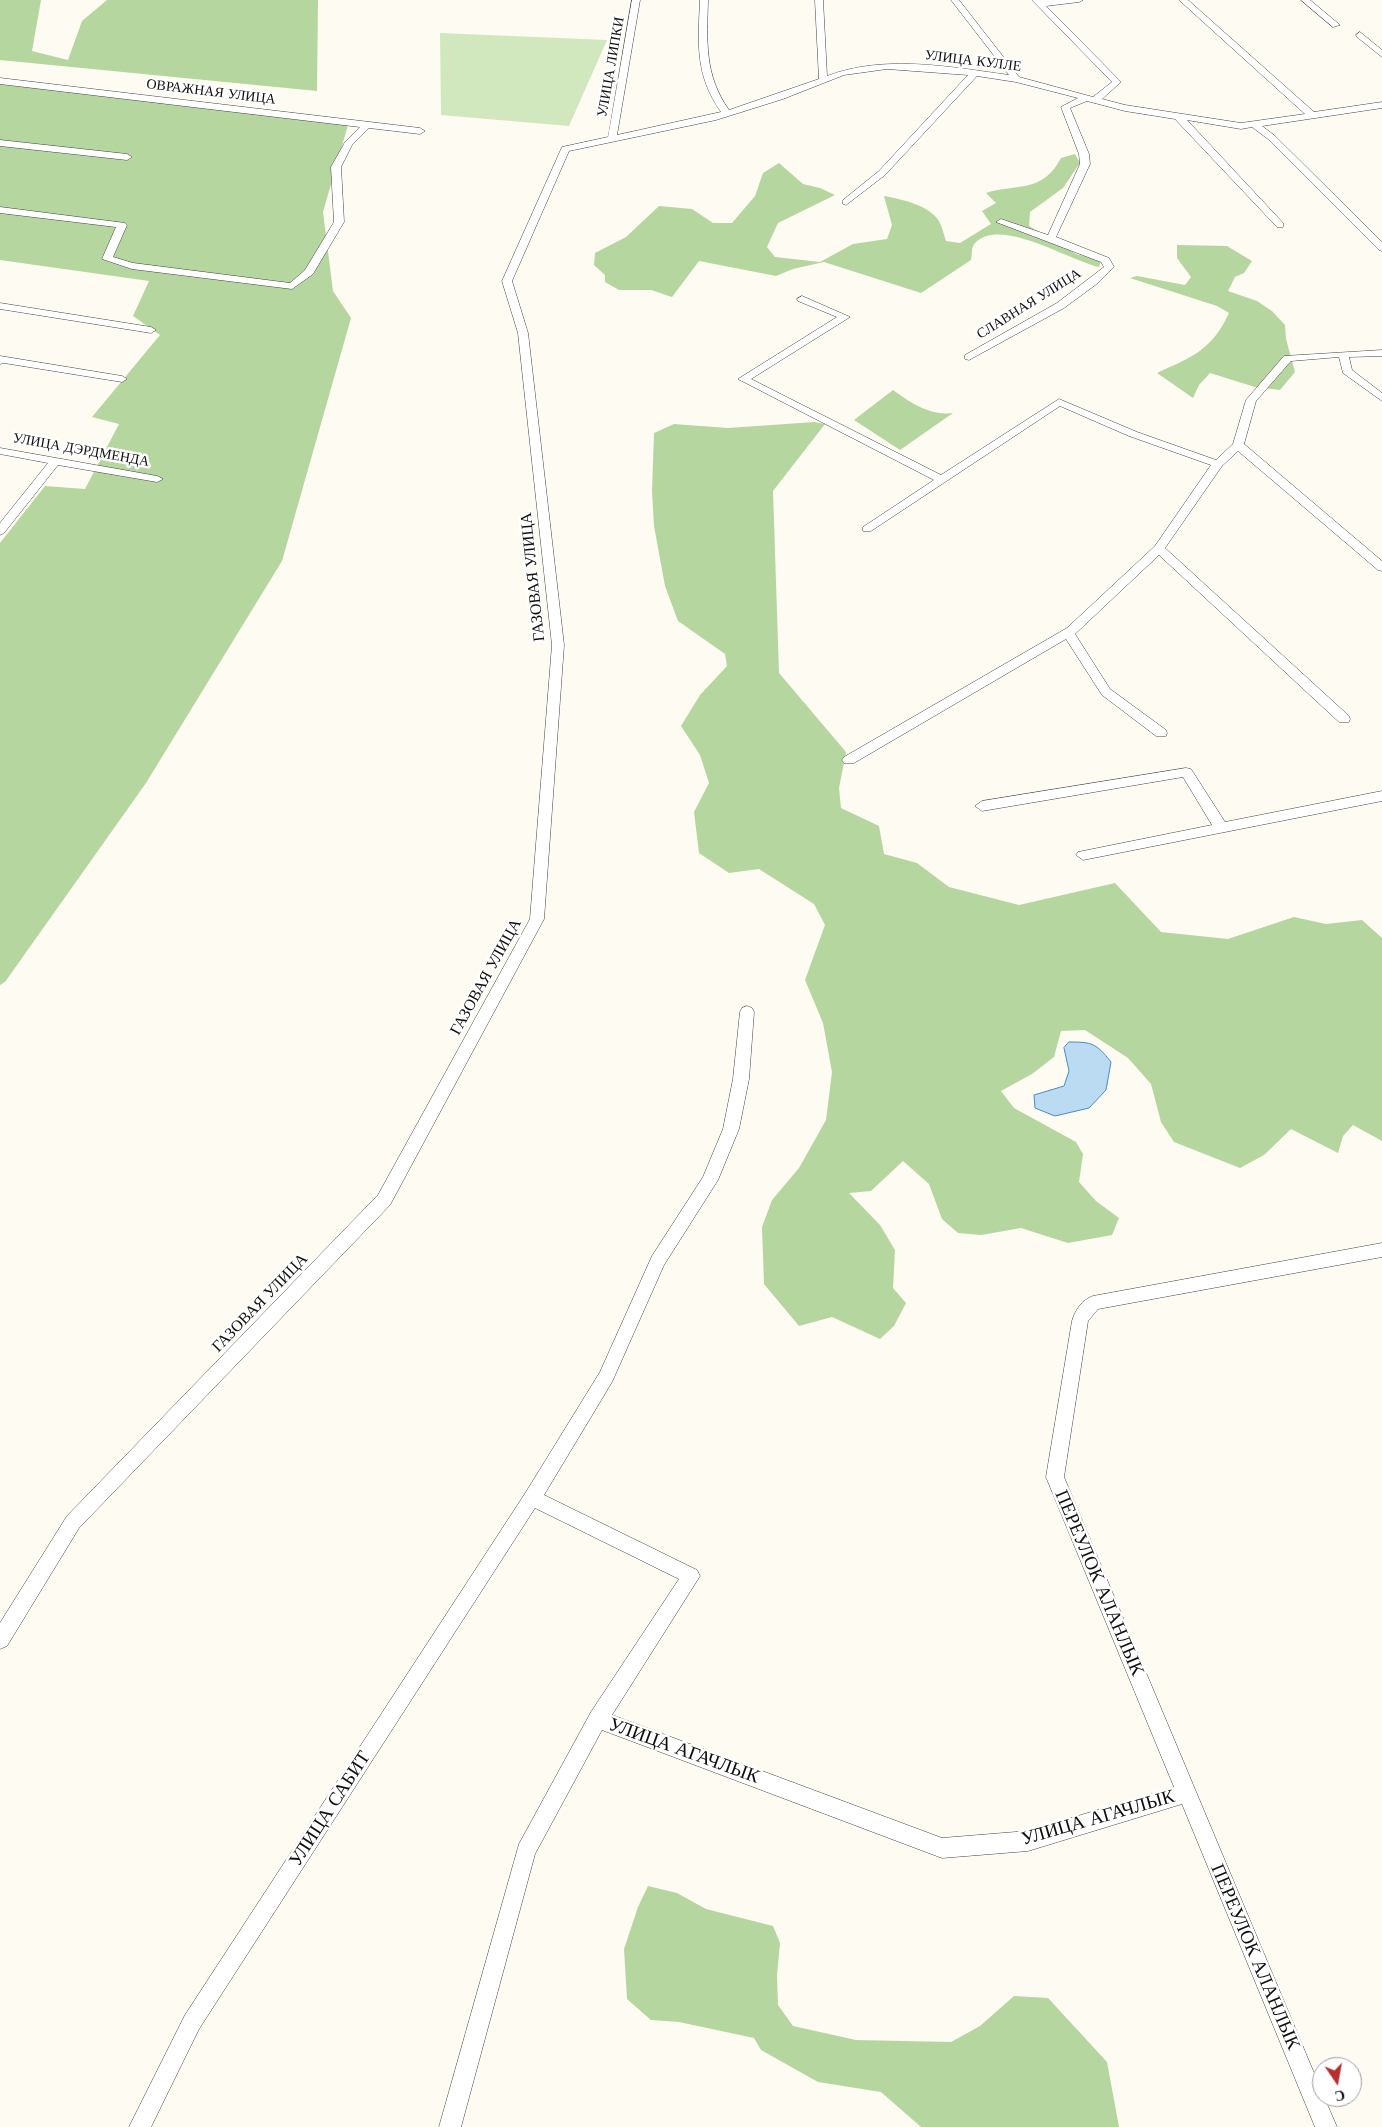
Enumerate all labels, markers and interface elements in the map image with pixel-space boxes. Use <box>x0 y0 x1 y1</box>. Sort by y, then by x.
street label: УЛИЦА ЛИПКИ <box>594 16 628 118</box>
street label: УЛИЦА КУЛЛЕ <box>924 47 1022 75</box>
street label: ОВРАЖНАЯ УЛИЦА <box>146 76 276 108</box>
street label: СЛАВНАЯ УЛИЦА <box>974 265 1084 343</box>
street label: УЛИЦА ДЭРДМЕНДА <box>11 430 151 470</box>
street label: ГАЗОВАЯ УЛИЦА <box>517 511 549 643</box>
street label: ГАЗОВАЯ УЛИЦА <box>446 916 526 1038</box>
street label: ГАЗОВАЯ УЛИЦА <box>208 1250 312 1356</box>
street label: ПЕРЕУЛОК АЛАНЛЫК <box>1049 1487 1149 1679</box>
street label: УЛИЦА АГАЧЛЫК <box>606 1713 762 1789</box>
street label: УЛИЦА САБИТ <box>284 1747 376 1871</box>
street label: УЛИЦА АГАЧЛЫК <box>1019 1785 1177 1851</box>
street label: ПЕРЕУЛОК АЛАНЛЫК <box>1205 1861 1305 2053</box>
north arrow <box>1312 2057 1362 2107</box>
text: С <box>1333 2086 1347 2106</box>

